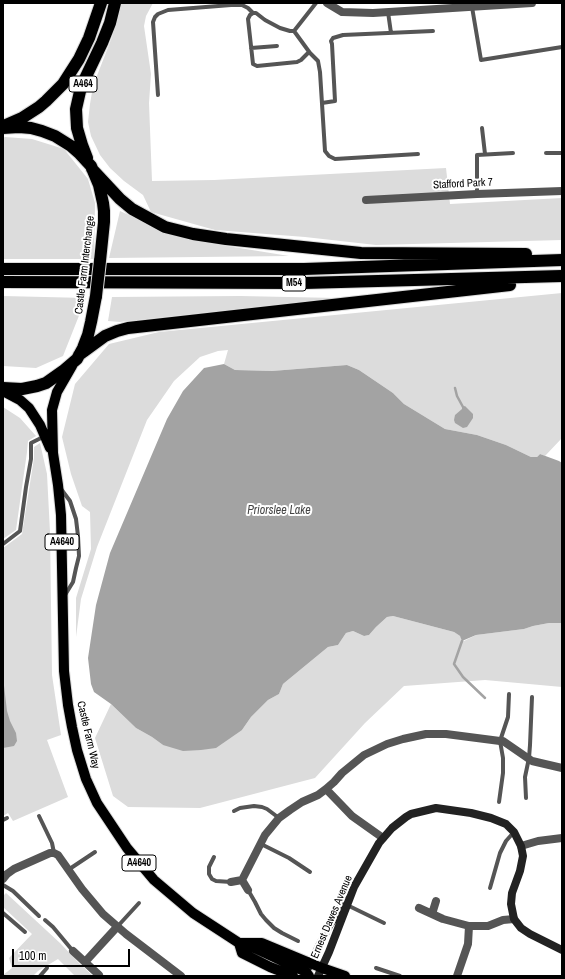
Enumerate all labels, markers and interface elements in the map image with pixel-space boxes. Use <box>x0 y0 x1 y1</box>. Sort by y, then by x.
road number: A464 <box>69 76 97 92</box>
street label: Stafford Park 7 <box>433 176 493 192</box>
street label: Castle Farm Interchange <box>72 215 98 315</box>
road number: M54 <box>282 275 306 291</box>
water label: Priorslee Lake <box>247 504 311 518</box>
road number: A4640 <box>45 534 79 550</box>
street label: Castle Farm Way <box>74 700 102 770</box>
road number: A4640 <box>122 855 156 871</box>
street label: Ernest Dawes Avenue <box>309 873 355 961</box>
scale bar <box>14 941 132 967</box>
text: 100 m <box>19 948 46 964</box>

